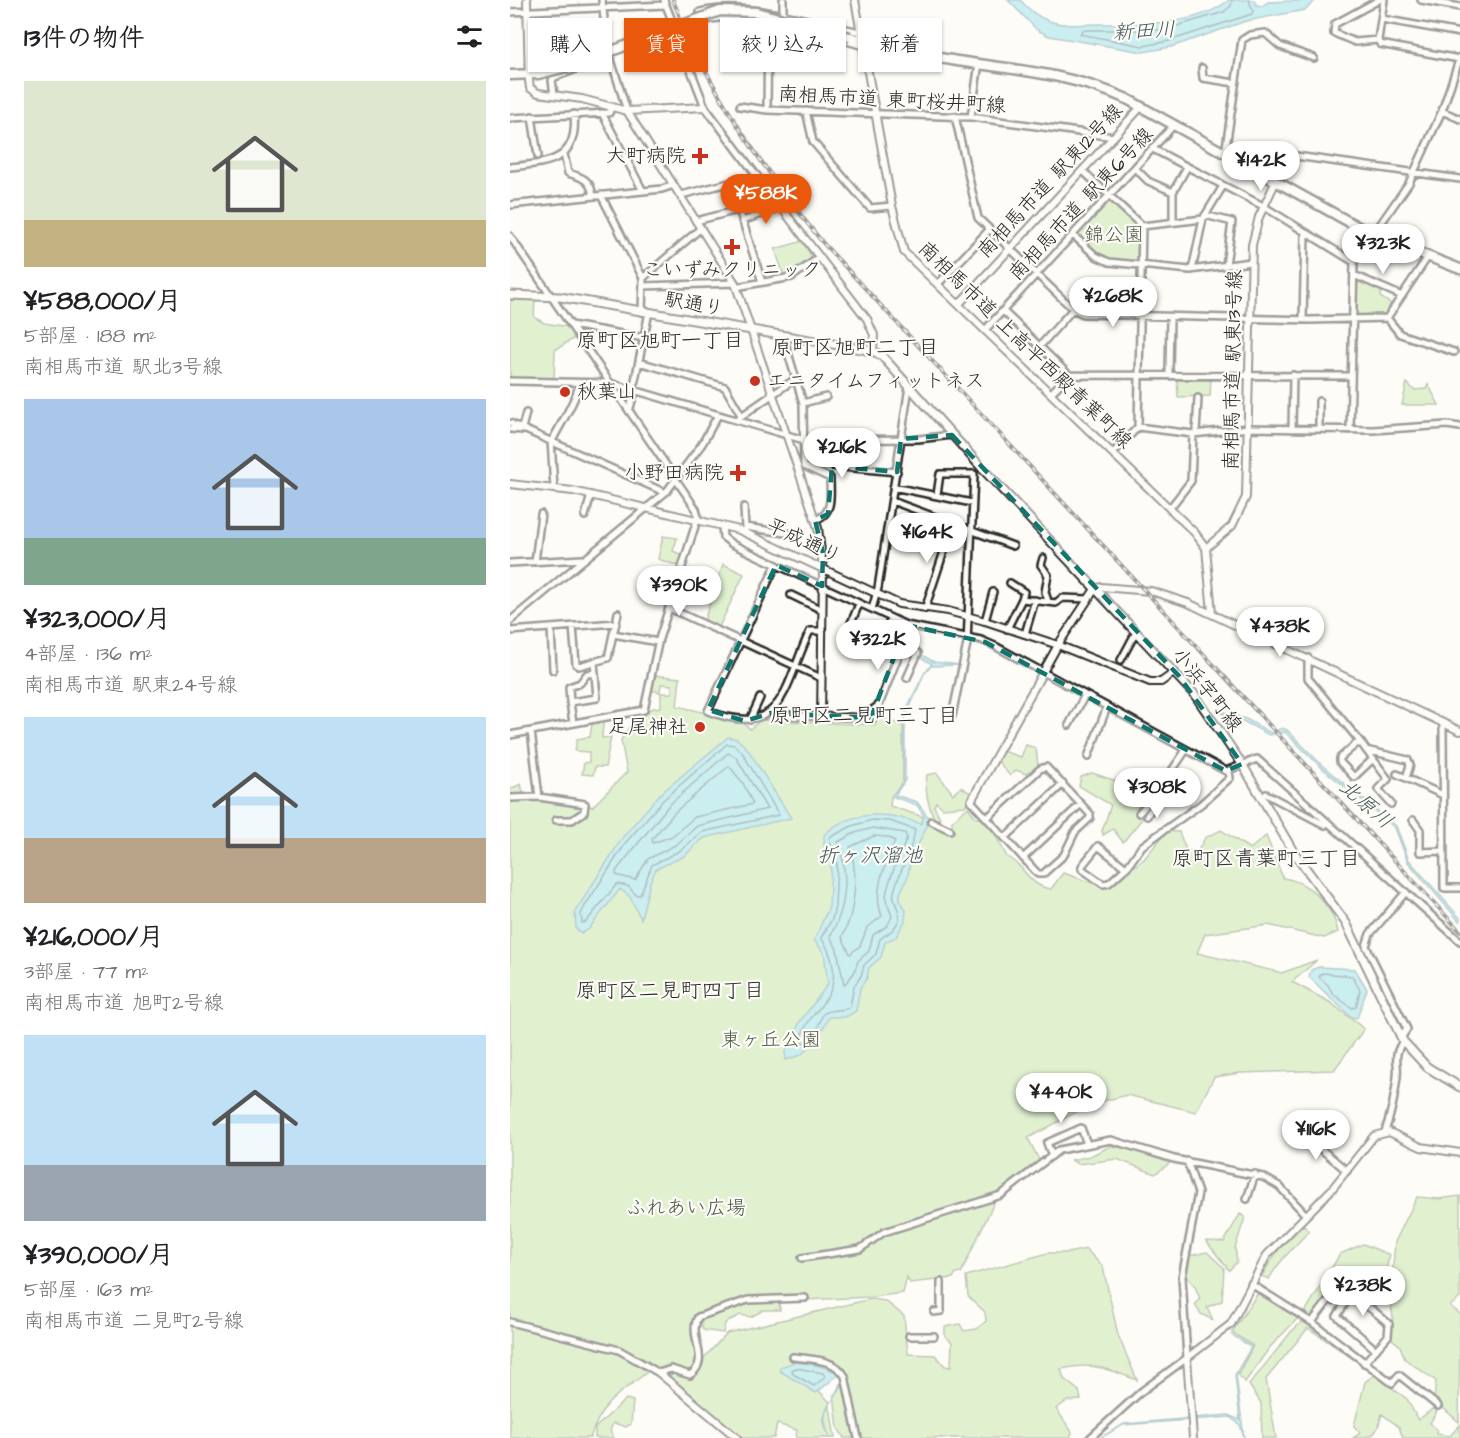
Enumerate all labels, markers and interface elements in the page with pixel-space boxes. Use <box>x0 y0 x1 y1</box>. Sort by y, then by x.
water label: 新田川 <box>1112 15 1176 47</box>
chip: 購入 <box>528 18 612 72</box>
chip: 賃貸 <box>624 18 708 72</box>
chip: 絞り込み <box>720 18 846 72</box>
chip: 新着 <box>858 18 942 72</box>
text: 13件の物件 <box>24 20 145 56</box>
icon: filters <box>453 20 486 53</box>
street label: 南相馬市道 東町桜井町線 <box>777 80 1007 120</box>
street label: 南相馬市道 駅東12号線 <box>971 98 1129 264</box>
icon: home <box>201 120 309 228</box>
street label: 南相馬市道 駅東6号線 <box>1002 121 1160 287</box>
pin: ¥142K <box>1219 141 1303 192</box>
place label: 大町病院 <box>606 142 686 170</box>
text: ¥142K <box>1236 146 1286 174</box>
marker: 大町病院 <box>691 147 709 165</box>
pin: ¥588K <box>724 174 808 225</box>
text: ¥588K <box>735 179 797 207</box>
park label: 錦公園 <box>1084 221 1144 249</box>
pin: ¥323K <box>1341 224 1425 275</box>
text: ¥323K <box>1356 229 1410 257</box>
street label: 南相馬市道 上高平西殿青葉町線 <box>912 235 1138 455</box>
marker: こいずみクリニック <box>723 238 741 256</box>
place label: こいずみクリニック <box>643 256 821 284</box>
street label: 南相馬市道 駅東13号線 <box>1217 269 1249 471</box>
pin: ¥268K <box>1071 277 1155 328</box>
text: ¥268K <box>1083 282 1143 310</box>
text: ¥588,000/月 <box>24 283 182 319</box>
street label: 駅通り <box>662 285 726 323</box>
text: 5部屋 · 188 m² <box>24 322 157 350</box>
district label: 原町区旭町一丁目 <box>576 326 744 355</box>
district label: 原町区旭町二丁目 <box>771 333 939 362</box>
text: 南相馬市道 駅北3号線 <box>24 353 222 381</box>
place label: エニタイムフィットネス <box>767 367 985 395</box>
marker: エニタイムフィットネス <box>748 374 762 388</box>
place label: 秋葉山 <box>577 378 637 406</box>
marker: 秋葉山 <box>558 385 572 399</box>
pin: ¥216K <box>800 428 884 479</box>
text: ¥216K <box>817 433 867 461</box>
icon: home <box>201 438 309 546</box>
place label: 小野田病院 <box>624 459 724 487</box>
marker: 小野田病院 <box>729 464 747 482</box>
street label: 平成通り <box>762 511 846 571</box>
pin: ¥164K <box>885 513 969 564</box>
text: ¥164K <box>901 518 953 546</box>
pin: ¥390K <box>637 566 721 617</box>
text: ¥390K <box>651 571 707 599</box>
text: ¥323,000/月 <box>24 601 171 637</box>
pin: ¥438K <box>1238 607 1322 658</box>
text: ¥438K <box>1250 612 1310 640</box>
pin: ¥322K <box>836 620 920 671</box>
text: ¥322K <box>850 625 906 653</box>
text: 4部屋 · 136 m² <box>24 640 153 668</box>
street label: 小浜字町線 <box>1165 642 1249 738</box>
text: 南相馬市道 駅東24号線 <box>24 671 237 699</box>
district label: 原町区二見町三丁目 <box>770 701 959 730</box>
place label: 足尾神社 <box>608 713 688 741</box>
marker: 足尾神社 <box>693 720 707 734</box>
icon: home <box>201 756 309 864</box>
pin: ¥308K <box>1115 768 1199 819</box>
water label: 北原川 <box>1333 772 1399 836</box>
text: ¥308K <box>1128 773 1186 801</box>
water label: 折ヶ沢溜池 <box>818 841 923 870</box>
district label: 原町区青葉町三丁目 <box>1172 844 1361 873</box>
text: ¥216,000/月 <box>24 919 164 955</box>
text: 3部屋 · 77 m² <box>24 958 149 986</box>
district label: 原町区二見町四丁目 <box>576 976 765 1005</box>
text: 南相馬市道 旭町2号線 <box>24 989 223 1017</box>
park label: 東ヶ丘公園 <box>721 1026 821 1054</box>
pin: ¥440K <box>1019 1073 1103 1124</box>
icon: home <box>201 1074 309 1182</box>
text: ¥440K <box>1030 1078 1092 1106</box>
pin: ¥116K <box>1274 1110 1358 1161</box>
text: ¥116K <box>1296 1115 1336 1143</box>
park label: ふれあい広場 <box>626 1194 746 1222</box>
text: ¥390,000/月 <box>24 1237 174 1273</box>
pin: ¥238K <box>1321 1266 1405 1317</box>
text: ¥238K <box>1334 1271 1392 1299</box>
text: 5部屋 · 163 m² <box>24 1276 153 1304</box>
text: 南相馬市道 二見町2号線 <box>24 1307 243 1335</box>

